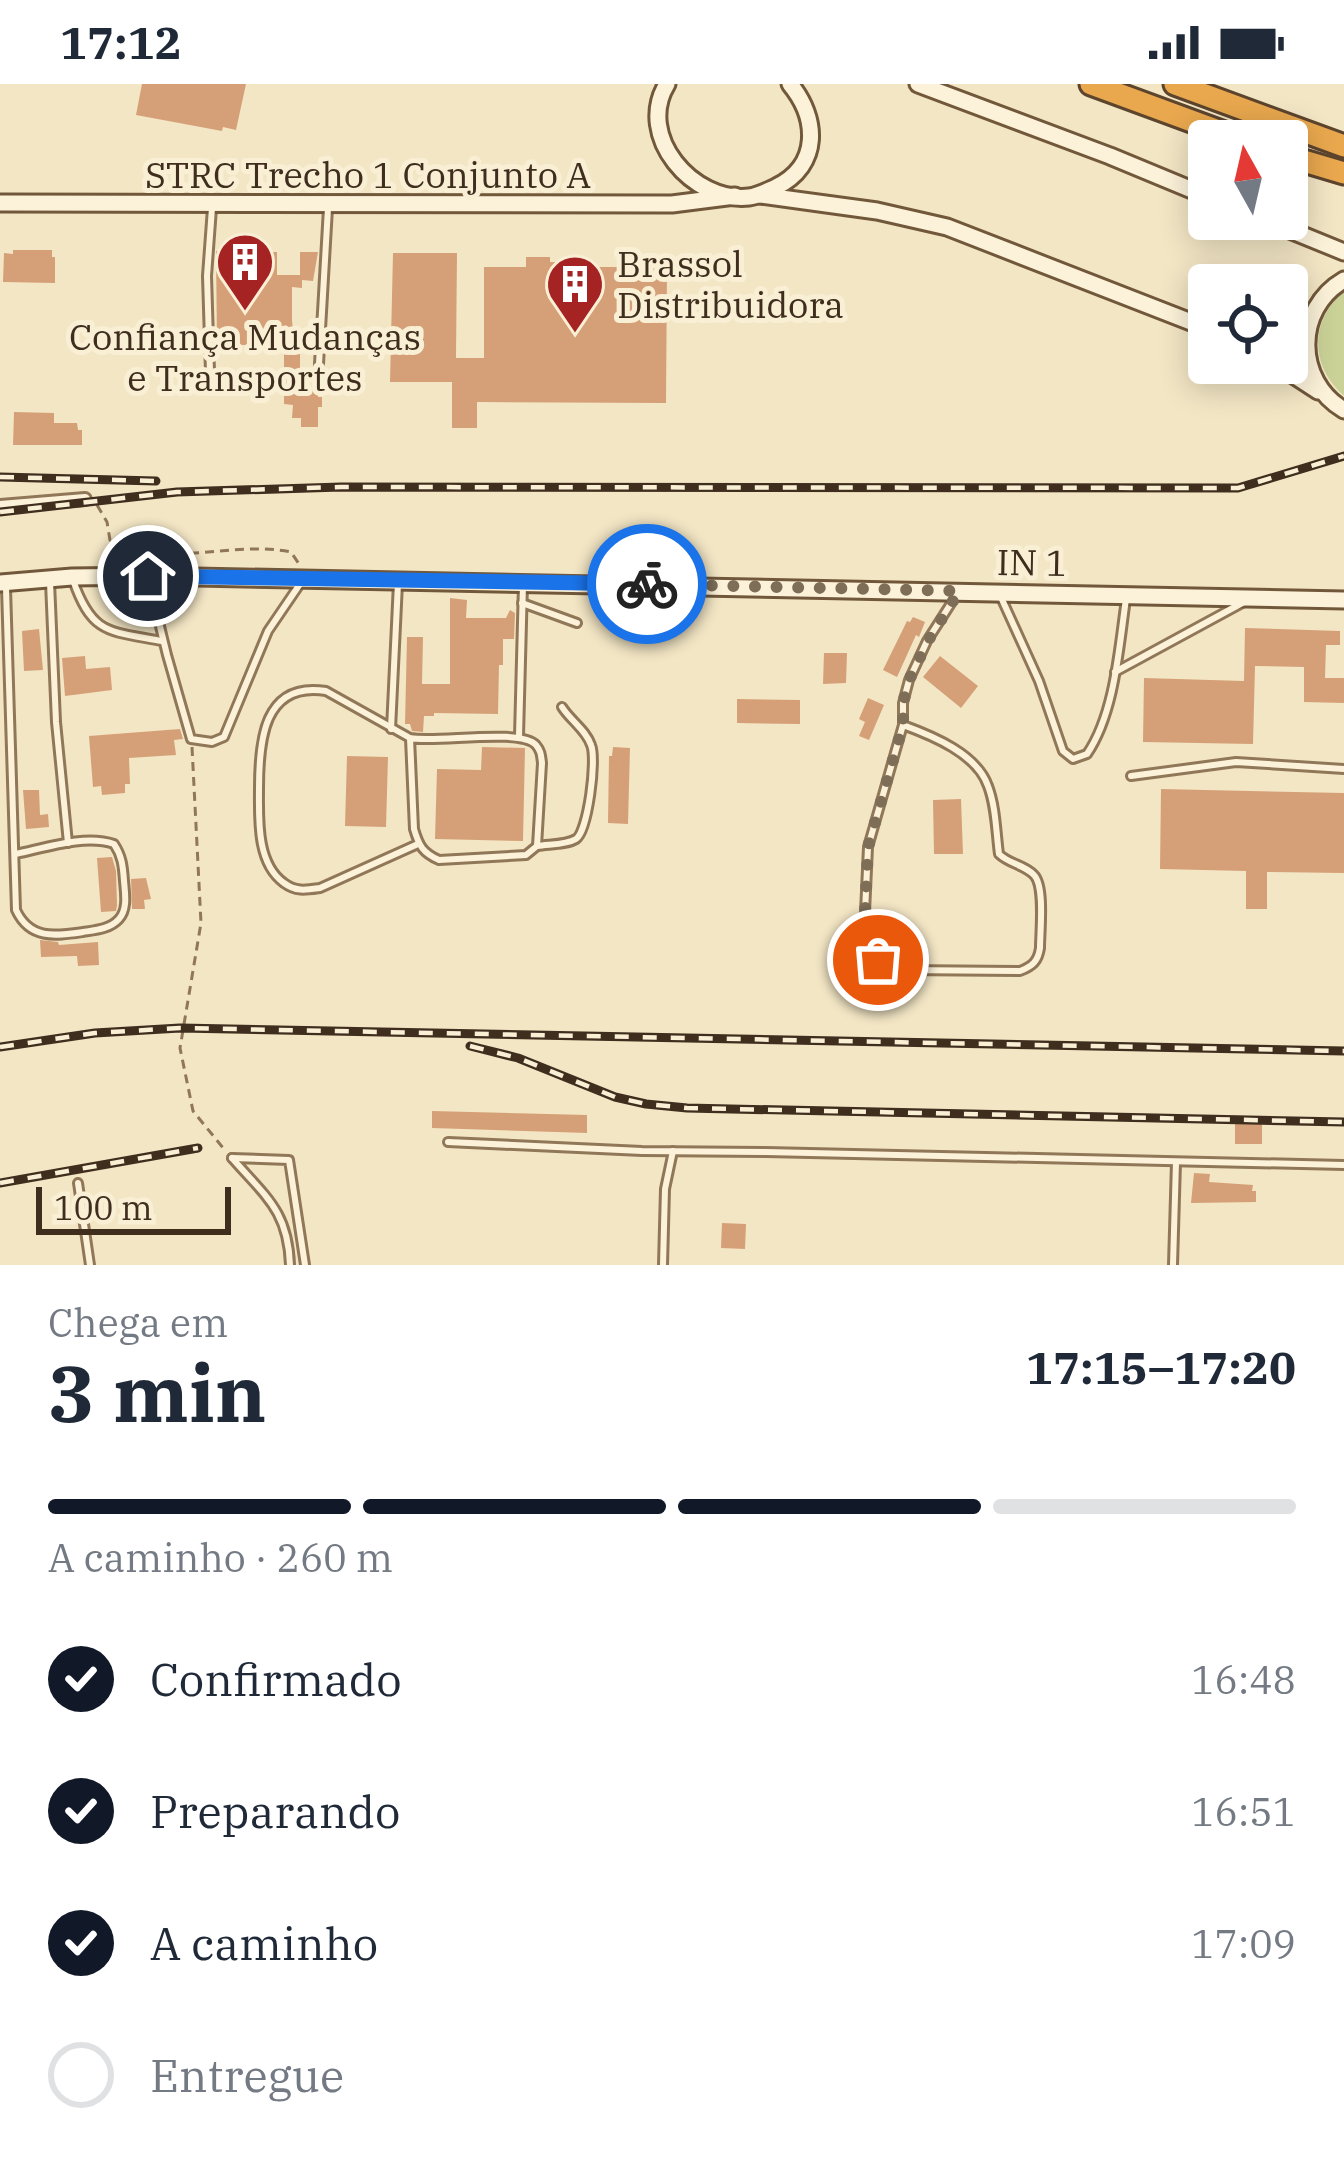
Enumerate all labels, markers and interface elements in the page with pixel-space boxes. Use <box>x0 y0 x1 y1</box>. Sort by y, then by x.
text: 17:12 <box>60 13 182 71</box>
north arrow <box>1188 120 1308 240</box>
map controls <box>1188 120 1308 384</box>
street label: STRC Trecho 1 Conjunto A <box>145 151 591 198</box>
building icon: Confiança Mudanças e Transportes <box>214 231 276 313</box>
place label: Brassol Distribuidora <box>617 240 844 328</box>
building icon: Brassol Distribuidora <box>544 253 606 335</box>
button: locate <box>1188 264 1308 384</box>
place label: Confiança Mudanças e Transportes <box>69 313 421 401</box>
courier <box>587 524 707 644</box>
pin <box>97 525 199 627</box>
street label: IN 1 <box>996 538 1068 586</box>
icon: home <box>115 543 181 609</box>
icon: bike <box>614 551 680 617</box>
pin <box>827 909 929 1011</box>
icon: bag <box>845 927 911 993</box>
scale bar <box>36 1181 231 1234</box>
text: 100 m <box>54 1186 153 1229</box>
text: Chega em <box>48 1297 228 1348</box>
text: 17:15–17:20 <box>1026 1338 1296 1396</box>
text: 3 min <box>48 1342 266 1443</box>
text: A caminho · 260 m <box>48 1532 393 1583</box>
icon: check <box>48 1646 114 1712</box>
text: Confirmado <box>150 1650 402 1708</box>
text: 16:48 <box>1191 1654 1296 1705</box>
icon: check <box>48 1778 114 1844</box>
text: Preparando <box>150 1782 400 1840</box>
text: 16:51 <box>1191 1786 1296 1837</box>
icon: check <box>48 1910 114 1976</box>
text: A caminho <box>150 1914 378 1972</box>
text: 17:09 <box>1191 1918 1296 1969</box>
text: Entregue <box>150 2046 344 2104</box>

